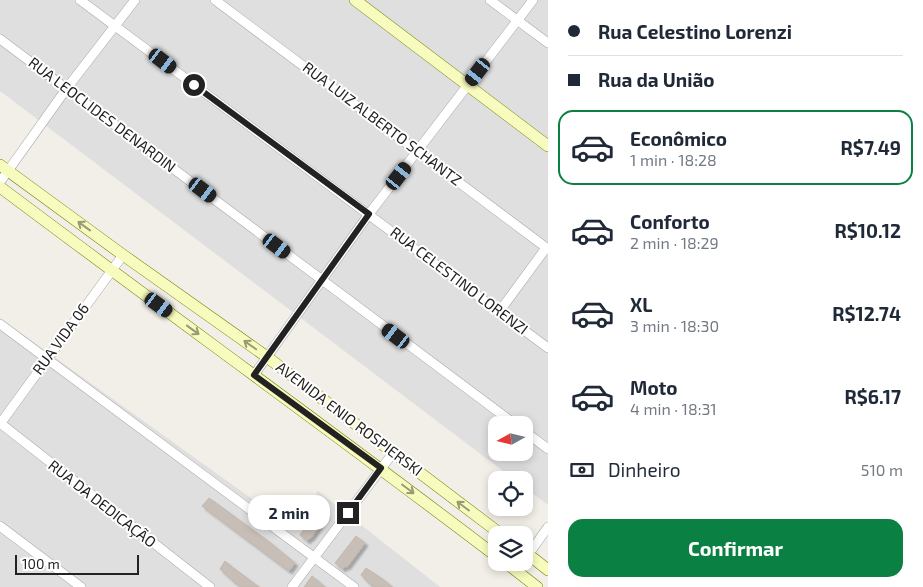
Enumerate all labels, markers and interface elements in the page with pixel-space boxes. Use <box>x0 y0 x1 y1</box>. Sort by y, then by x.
text: Rua Celestino Lorenzi <box>598 20 792 43</box>
car <box>146 46 179 76</box>
street label: RUA LEOCLIDES DENARDIN <box>25 53 180 176</box>
car <box>462 56 493 88</box>
street label: RUA LUIZ ALBERTO SCHANTZ <box>300 58 466 189</box>
text: Rua da União <box>598 68 715 91</box>
route start <box>183 74 205 96</box>
icon: car <box>570 125 615 170</box>
text: Econômico <box>630 127 727 150</box>
text: R$7.49 <box>841 136 901 159</box>
text: 1 min · 18:28 <box>630 150 717 169</box>
car <box>383 160 414 192</box>
car <box>186 175 219 205</box>
icon: car <box>570 208 615 253</box>
text: Conforto <box>630 210 710 233</box>
text: R$10.12 <box>834 219 901 242</box>
one-way arrow <box>77 221 91 231</box>
street label: RUA CELESTINO LORENZI <box>387 223 532 338</box>
car <box>260 231 293 261</box>
text: 2 min · 18:29 <box>630 233 719 252</box>
car <box>142 290 175 320</box>
icon: car <box>570 291 615 336</box>
text: XL <box>630 293 652 316</box>
street label: RUA VIDA 06 <box>28 299 92 378</box>
text: R$12.74 <box>832 302 901 325</box>
text: 3 min · 18:30 <box>630 316 719 335</box>
car <box>379 321 412 351</box>
one-way arrow <box>186 325 200 335</box>
one-way arrow <box>243 340 257 350</box>
street label: AVENIDA ENIO ROSPIERSKI <box>273 357 426 479</box>
icon: car <box>570 374 615 419</box>
text: Moto <box>630 376 678 399</box>
text: R$6.17 <box>844 385 901 408</box>
text: 4 min · 18:31 <box>630 399 717 418</box>
north arrow <box>488 416 532 461</box>
map controls <box>488 416 533 571</box>
street label: RUA DA DEDICAÇÃO <box>45 456 160 552</box>
icon: cash <box>568 456 596 484</box>
text: Dinheiro <box>608 458 681 481</box>
text: 510 m <box>861 460 903 479</box>
button: locate <box>488 471 533 516</box>
one-way arrow <box>401 484 415 494</box>
callout: 2 min <box>248 496 330 530</box>
one-way arrow <box>457 500 470 511</box>
route end <box>337 502 359 524</box>
text: 2 min <box>269 503 309 522</box>
button: Confirmar <box>568 519 903 577</box>
button: layers <box>488 526 533 571</box>
scale bar <box>15 552 139 575</box>
text: 100 m <box>22 555 60 572</box>

